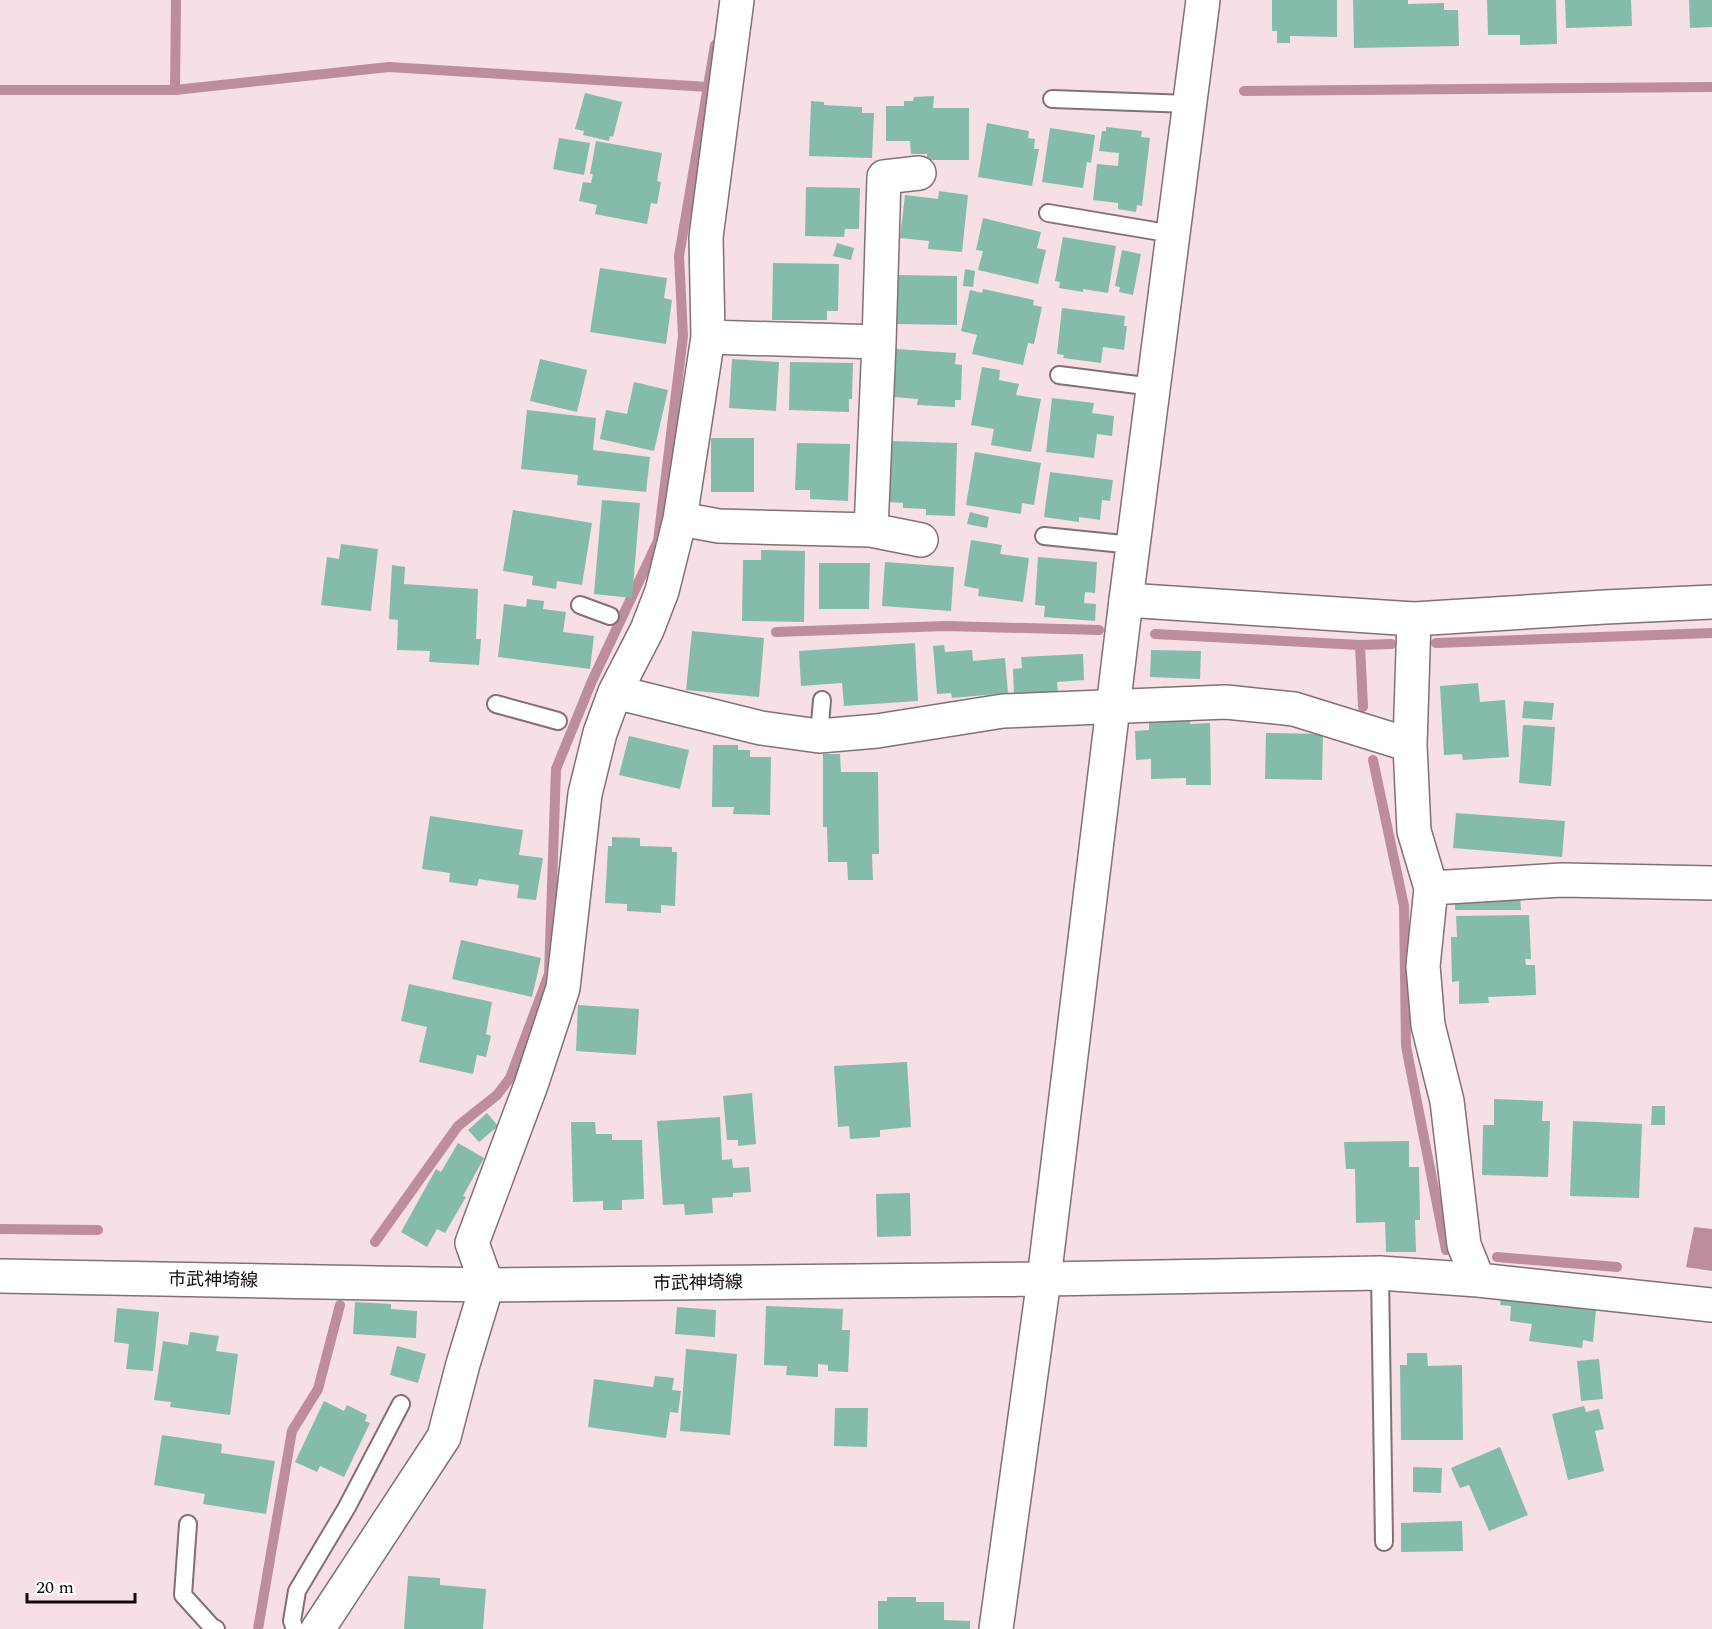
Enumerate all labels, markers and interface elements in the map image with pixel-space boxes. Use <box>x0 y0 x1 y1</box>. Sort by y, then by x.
street label: 市武神埼線 <box>168 1266 258 1294</box>
street label: 市武神埼線 <box>653 1269 743 1297</box>
scale bar <box>27 1566 135 1604</box>
text: 20 m <box>36 1574 74 1601</box>

